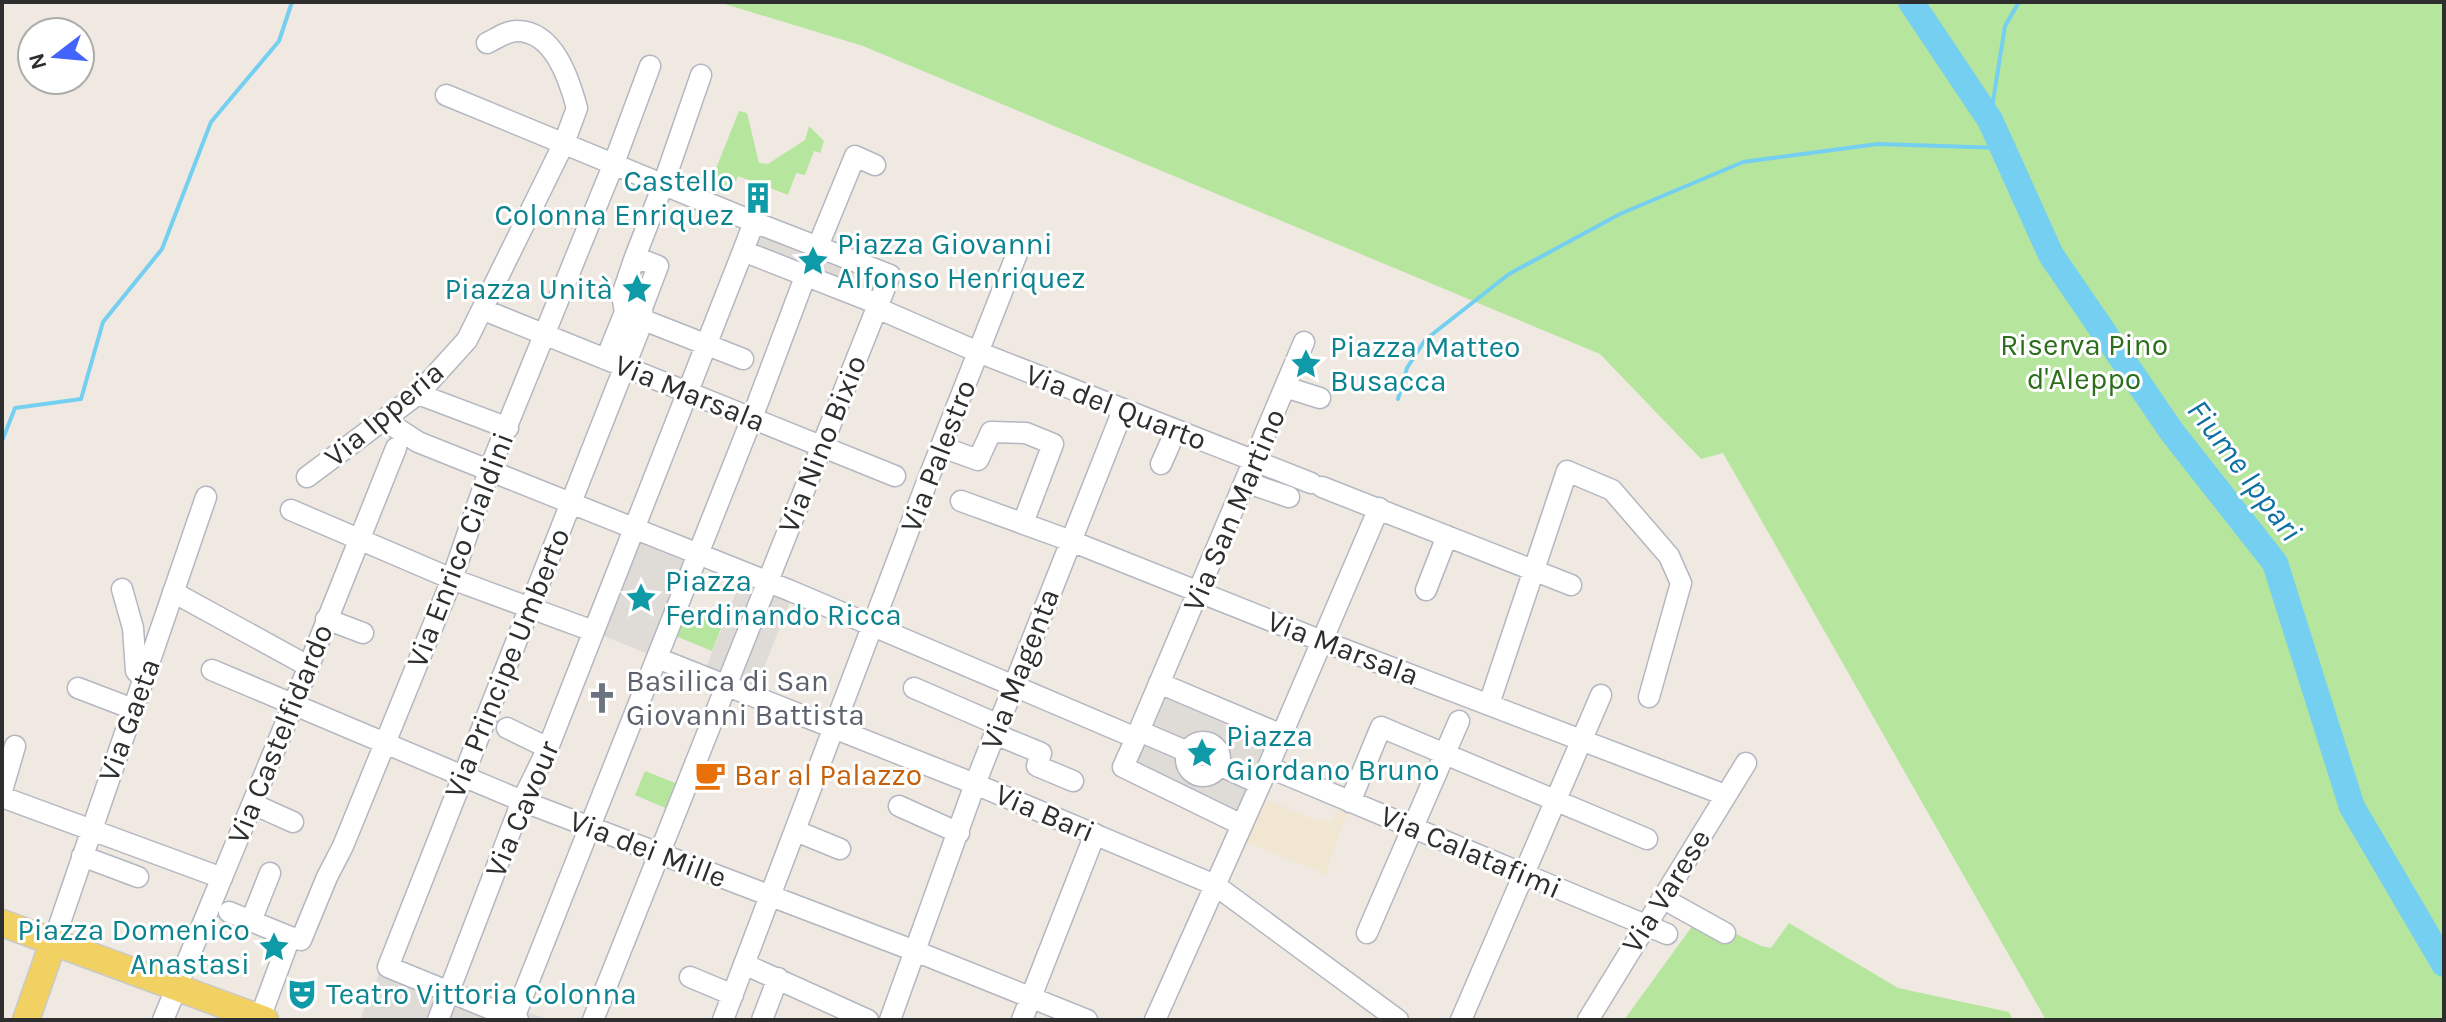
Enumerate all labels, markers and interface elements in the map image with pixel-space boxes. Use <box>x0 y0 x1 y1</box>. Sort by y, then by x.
north arrow <box>16 16 96 96</box>
text: N <box>23 50 52 72</box>
place label: Castello Colonna Enriquez <box>494 163 734 233</box>
building icon: Castello Colonna Enriquez <box>741 181 775 215</box>
place label: Piazza Giovanni Alfonso Henriquez <box>837 226 1085 296</box>
place icon: Piazza Giovanni Alfonso Henriquez <box>796 244 830 278</box>
place label: Piazza Unità <box>444 271 613 307</box>
place icon: Piazza Unità <box>620 272 654 306</box>
park label: Riserva Pino d'Aleppo <box>2000 327 2168 397</box>
place label: Piazza Matteo Busacca <box>1330 329 1520 399</box>
street label: Via Marsala <box>609 346 771 440</box>
place icon: Piazza Matteo Busacca <box>1289 347 1323 381</box>
street label: Via Nino Bixio <box>770 350 874 538</box>
street label: Via Ipperia <box>317 354 451 474</box>
street label: Via del Quarto <box>1020 356 1212 458</box>
street label: Via Palestro <box>892 375 984 537</box>
water label: Fiume Ippari <box>2179 392 2310 548</box>
street label: Via San Martino <box>1175 403 1293 617</box>
street label: Via Enrico Cialdini <box>399 427 521 673</box>
street label: Via Principe Umberto <box>436 523 578 803</box>
place label: Piazza Ferdinando Ricca <box>665 563 902 633</box>
place icon: Piazza Ferdinando Ricca <box>624 581 658 615</box>
street label: Via Magenta <box>973 583 1067 755</box>
street label: Via Marsala <box>1262 603 1424 693</box>
street label: Via Castelfidardo <box>220 619 340 849</box>
street label: Via Gaeta <box>90 653 168 787</box>
place label: Basilica di San Giovanni Battista <box>626 663 865 733</box>
church icon: Basilica di San Giovanni Battista <box>585 681 619 715</box>
place label: Piazza Giordano Bruno <box>1226 718 1440 788</box>
street label: Via Cavour <box>477 735 567 883</box>
place icon: Piazza Giordano Bruno <box>1185 736 1219 770</box>
place label: Bar al Palazzo <box>734 757 922 793</box>
cafe icon: Bar al Palazzo <box>693 758 727 792</box>
street label: Via Bari <box>990 776 1100 850</box>
street label: Via Calatafimi <box>1375 798 1567 906</box>
street label: Via dei Mille <box>564 803 732 895</box>
street label: Via Varese <box>1614 822 1718 960</box>
place label: Piazza Domenico Anastasi <box>17 912 250 982</box>
place icon: Piazza Domenico Anastasi <box>257 930 291 964</box>
place label: Teatro Vittoria Colonna <box>326 976 637 1012</box>
theatre icon: Teatro Vittoria Colonna <box>285 977 319 1011</box>

